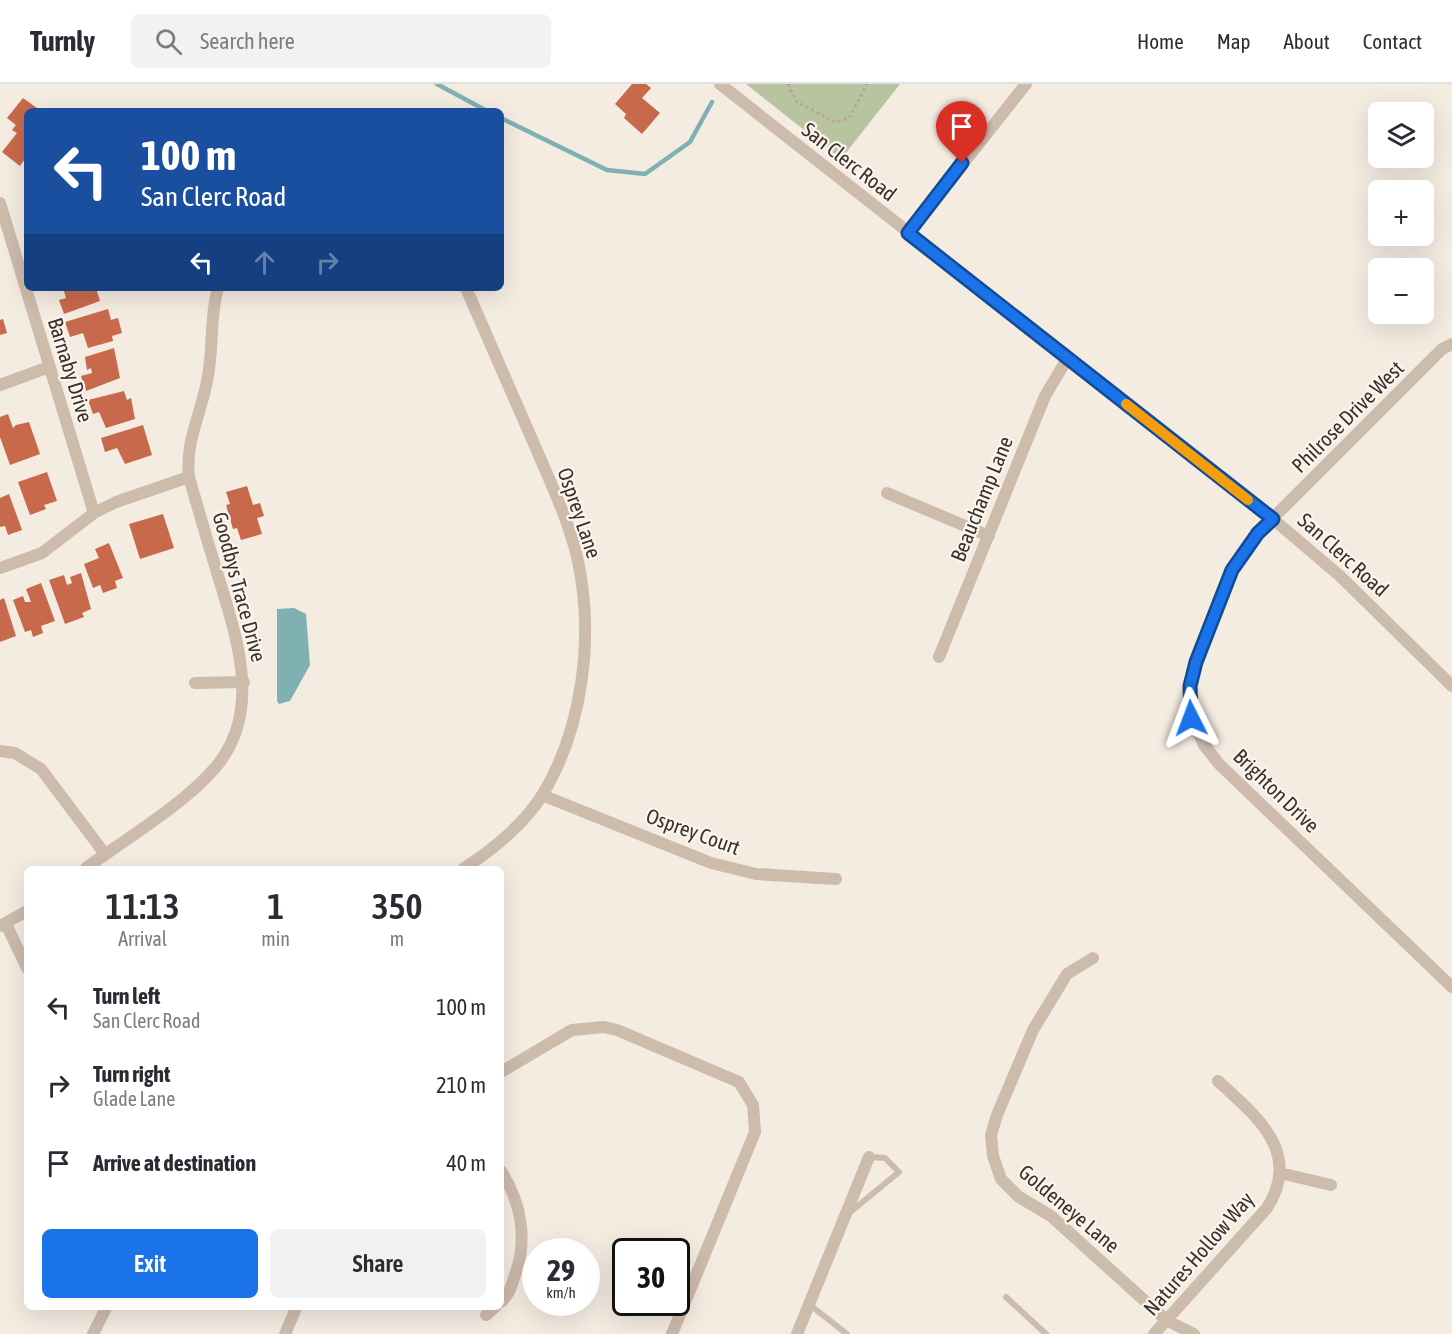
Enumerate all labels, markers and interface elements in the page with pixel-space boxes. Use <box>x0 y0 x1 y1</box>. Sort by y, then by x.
search box <box>131 14 551 68</box>
text: Turnly <box>30 25 95 57</box>
icon: search <box>152 25 185 58</box>
text: Search here <box>200 28 295 54</box>
text: Home <box>1137 29 1184 53</box>
text: Map <box>1217 29 1251 53</box>
text: About <box>1284 29 1330 53</box>
text: Contact <box>1363 29 1422 53</box>
pin <box>936 101 987 163</box>
map controls <box>1368 102 1434 324</box>
button: layers <box>1368 102 1434 168</box>
icon: arrive <box>945 110 978 143</box>
street label: San Clerc Road <box>798 117 901 205</box>
text: 100 m <box>141 131 236 179</box>
icon: left <box>42 132 120 210</box>
button: + <box>1368 180 1434 246</box>
text: San Clerc Road <box>141 181 286 212</box>
icon: left <box>185 246 218 279</box>
icon: ahead <box>248 246 281 279</box>
icon: right <box>311 246 344 279</box>
button: − <box>1368 258 1434 324</box>
street label: Barnaby Drive <box>44 315 98 425</box>
street label: Philrose Drive West <box>1286 355 1408 477</box>
street label: Beauchamp Lane <box>945 433 1017 565</box>
street label: Osprey Lane <box>553 464 607 561</box>
street label: San Clerc Road <box>1294 508 1394 601</box>
street label: Goodbys Trace Drive <box>208 509 271 664</box>
position arrow <box>1159 686 1223 750</box>
street label: Brighton Drive <box>1229 744 1324 837</box>
street label: Osprey Court <box>643 803 744 859</box>
text: 11:13 <box>106 885 180 927</box>
text: 1 <box>267 885 284 927</box>
text: 350 <box>372 885 422 927</box>
text: Arrival <box>118 927 167 950</box>
text: min <box>261 927 290 950</box>
text: m <box>390 927 404 950</box>
text: Turn left <box>93 983 160 1009</box>
icon: left <box>42 991 75 1024</box>
text: 100 m <box>436 994 486 1020</box>
text: San Clerc Road <box>93 1009 201 1032</box>
text: Turn right <box>93 1061 170 1087</box>
icon: right <box>42 1069 75 1102</box>
text: 210 m <box>436 1072 486 1098</box>
text: Glade Lane <box>93 1087 175 1110</box>
icon: arrive <box>42 1147 75 1180</box>
text: Arrive at destination <box>93 1150 256 1176</box>
text: 40 m <box>446 1150 486 1176</box>
street label: Goldeneye Lane <box>1015 1159 1125 1257</box>
street label: Natures Hollow Way <box>1138 1187 1259 1320</box>
button: Exit <box>42 1229 258 1298</box>
button: Share <box>270 1229 486 1298</box>
speed limit sign: 30 <box>612 1238 690 1316</box>
text: 29 <box>547 1253 575 1287</box>
text: km/h <box>546 1284 576 1301</box>

